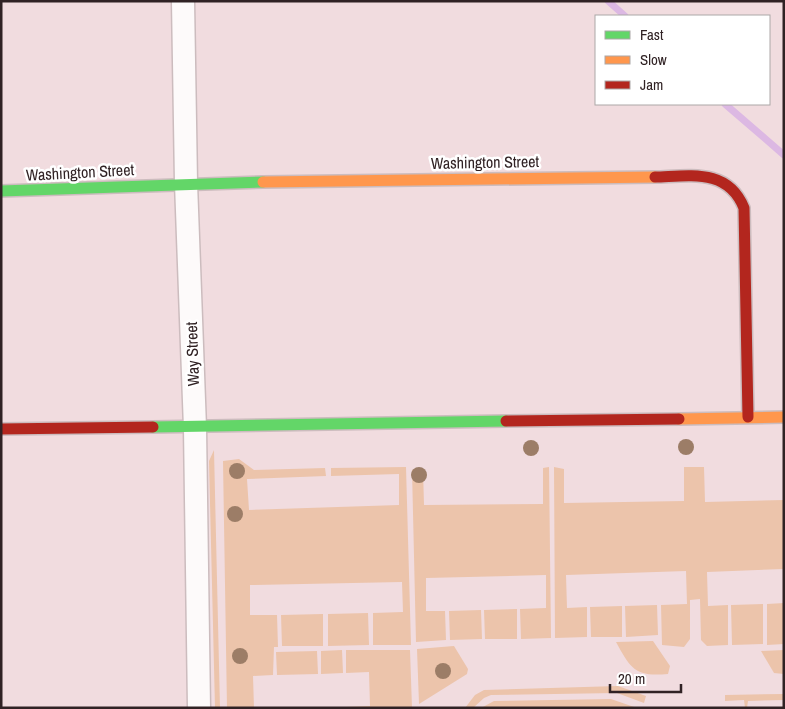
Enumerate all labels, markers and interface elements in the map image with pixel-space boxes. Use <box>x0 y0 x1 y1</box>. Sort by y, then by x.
legend <box>595 15 770 105</box>
text: Fast <box>640 24 664 45</box>
text: Slow <box>640 49 667 70</box>
text: Jam <box>640 74 663 95</box>
street label: Washington Street <box>431 150 540 174</box>
street label: Washington Street <box>25 158 135 186</box>
street label: Way Street <box>180 321 204 387</box>
scale bar <box>610 662 681 694</box>
text: 20 m <box>618 668 645 689</box>

